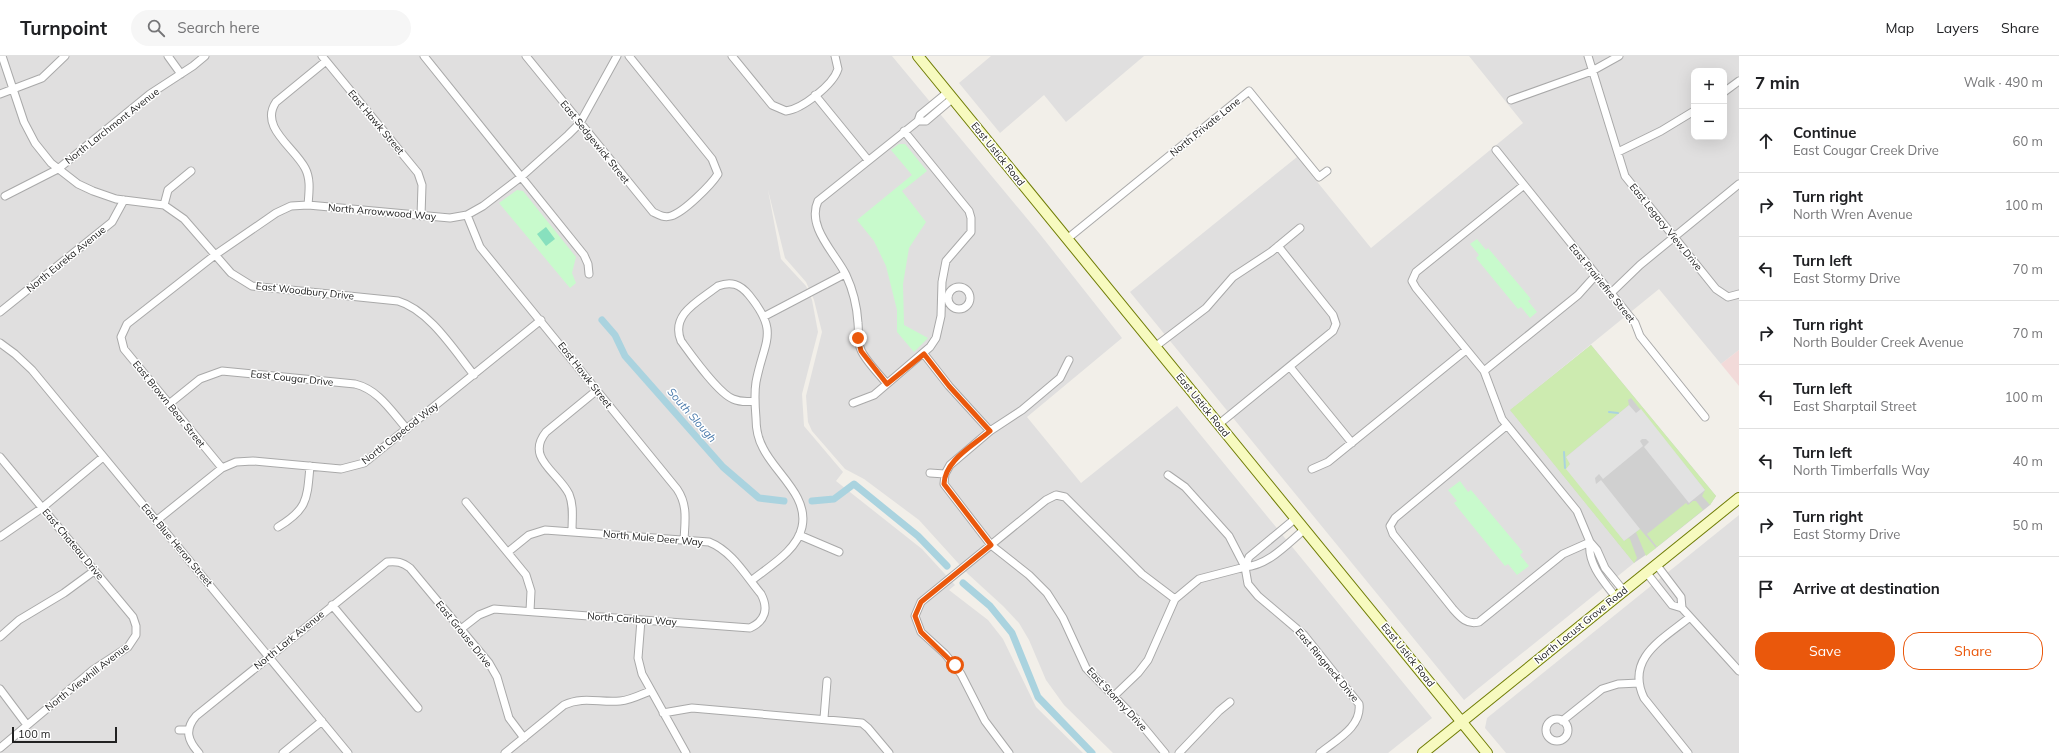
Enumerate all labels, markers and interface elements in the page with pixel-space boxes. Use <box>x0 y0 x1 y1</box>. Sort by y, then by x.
search box <box>131 10 411 46</box>
text: Turnpoint <box>20 16 107 40</box>
icon: search <box>145 17 167 39</box>
text: Search here <box>177 18 260 37</box>
text: Map <box>1885 19 1914 37</box>
text: Layers <box>1936 19 1979 37</box>
text: Share <box>2001 19 2039 37</box>
map controls <box>1691 68 1727 140</box>
button: + <box>1691 68 1727 104</box>
text: 7 min <box>1755 72 1800 93</box>
text: Walk · 490 m <box>1964 74 2043 90</box>
street label: North Larchmont Avenue <box>62 85 162 167</box>
street label: East Hawk Street <box>345 87 407 157</box>
street label: North Private Lane <box>1167 95 1243 159</box>
street label: East Sedgewick Street <box>557 98 633 187</box>
button: − <box>1691 104 1727 140</box>
street label: East Ustick Road <box>968 120 1028 188</box>
text: Continue <box>1793 123 1856 142</box>
icon: ahead <box>1755 130 1777 152</box>
text: 60 m <box>2013 133 2043 149</box>
text: East Cougar Creek Drive <box>1793 142 1939 158</box>
street label: East Legacy View Drive <box>1627 181 1705 273</box>
text: Turn right <box>1793 187 1863 206</box>
icon: right <box>1755 194 1777 216</box>
text: 100 m <box>2005 197 2043 213</box>
street label: North Arrowwood Way <box>327 201 437 223</box>
text: North Wren Avenue <box>1793 206 1912 222</box>
street label: North Eureka Avenue <box>24 223 108 295</box>
street label: East Prairiefire Street <box>1566 241 1638 325</box>
text: Turn left <box>1793 251 1852 270</box>
icon: left <box>1755 258 1777 280</box>
text: 70 m <box>2013 261 2043 277</box>
text: East Stormy Drive <box>1793 270 1900 286</box>
street label: East Woodbury Drive <box>255 279 355 303</box>
text: Turn right <box>1793 315 1863 334</box>
icon: right <box>1755 322 1777 344</box>
text: 70 m <box>2013 325 2043 341</box>
route end <box>849 329 867 347</box>
text: North Boulder Creek Avenue <box>1793 334 1964 350</box>
street label: East Hawk Street <box>555 339 615 411</box>
street label: East Brown Bear Street <box>130 358 208 450</box>
street label: East Cougar Drive <box>250 367 334 389</box>
street label: East Ustick Road <box>1173 371 1233 439</box>
text: Turn left <box>1793 379 1852 398</box>
water label: South Slough <box>664 385 720 445</box>
icon: left <box>1755 386 1777 408</box>
text: 100 m <box>2005 389 2043 405</box>
street label: North Capecod Way <box>359 398 442 467</box>
text: East Sharptail Street <box>1793 398 1917 414</box>
text: Turn left <box>1793 443 1852 462</box>
icon: left <box>1755 450 1777 472</box>
text: 40 m <box>2013 453 2043 469</box>
text: North Timberfalls Way <box>1793 462 1930 478</box>
street label: East Blue Heron Street <box>138 501 216 590</box>
street label: East Chateau Drive <box>39 506 107 582</box>
text: Turn right <box>1793 507 1863 526</box>
icon: right <box>1755 514 1777 536</box>
text: 50 m <box>2013 517 2043 533</box>
text: East Stormy Drive <box>1793 526 1900 542</box>
street label: North Mule Deer Way <box>603 527 704 549</box>
icon: arrive <box>1755 578 1777 600</box>
text: Arrive at destination <box>1793 579 1940 598</box>
street label: North Locust Grove Road <box>1532 583 1630 667</box>
street label: East Grouse Drive <box>433 598 495 670</box>
street label: North Lark Avenue <box>251 608 327 672</box>
street label: North Caribou Way <box>587 609 678 629</box>
street label: East Ustick Road <box>1378 621 1438 689</box>
street label: East Ringneck Drive <box>1292 626 1362 704</box>
button: Save <box>1755 632 1895 670</box>
button: Share <box>1903 632 2043 670</box>
street label: North Viewhill Avenue <box>42 640 132 714</box>
route start <box>946 656 964 674</box>
street label: East Stormy Drive <box>1084 664 1150 734</box>
scale bar <box>12 725 117 744</box>
text: 100 m <box>18 727 50 741</box>

